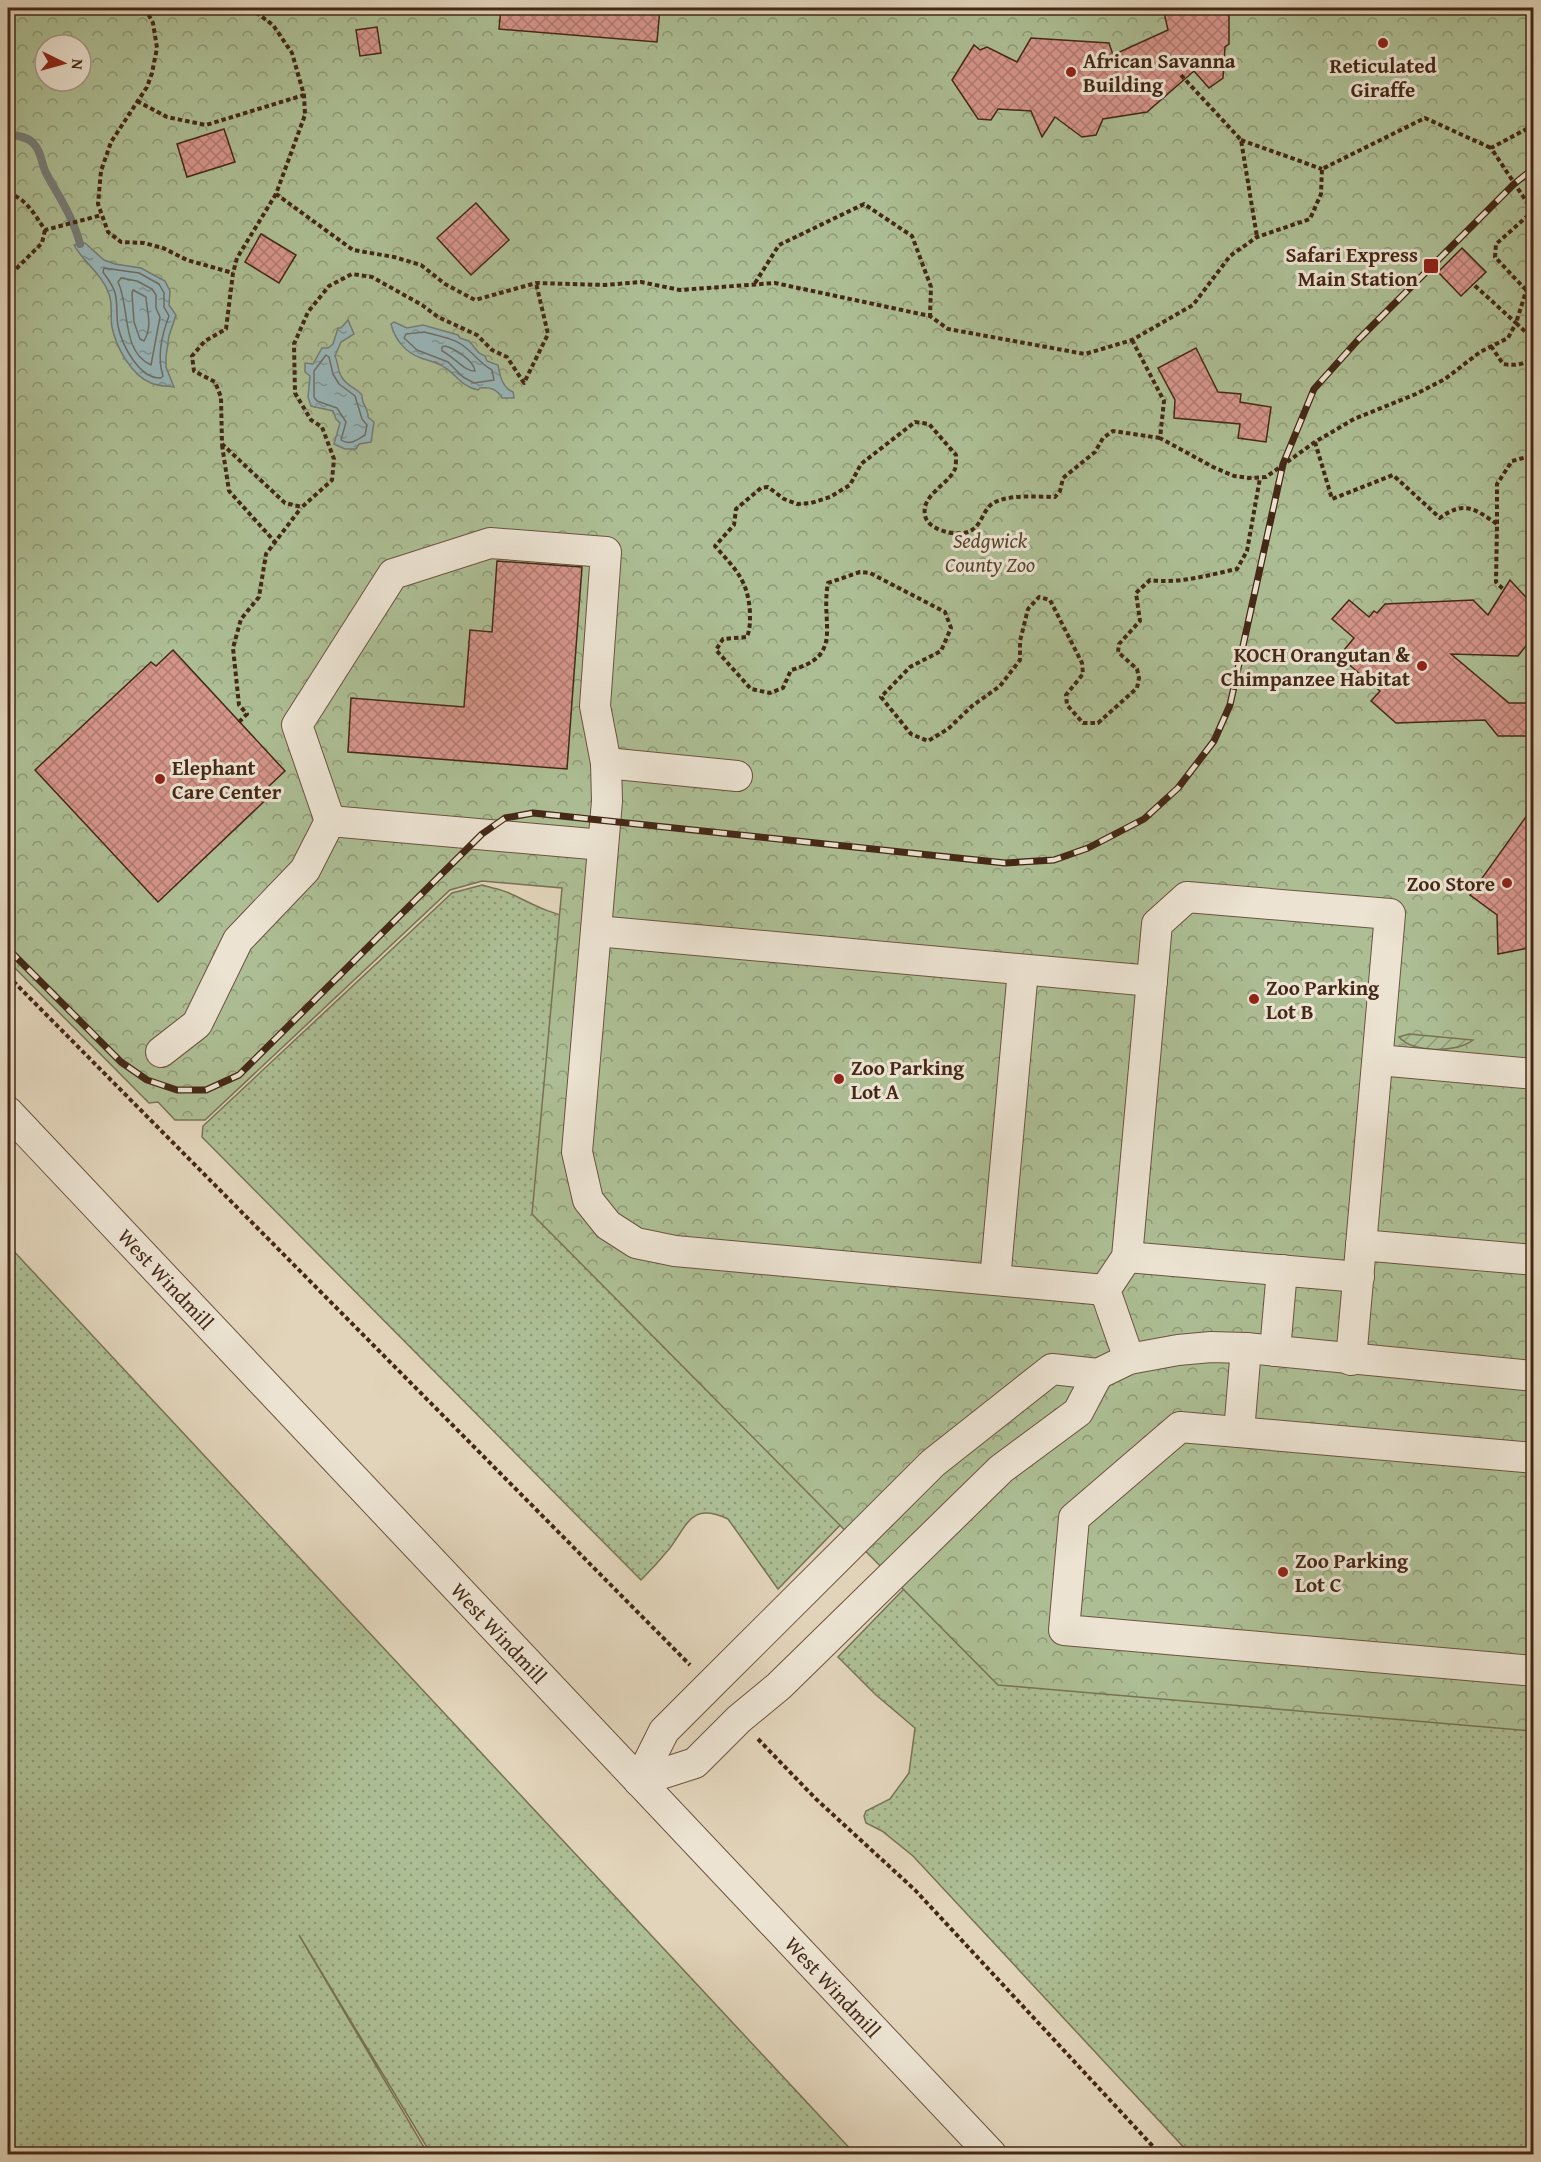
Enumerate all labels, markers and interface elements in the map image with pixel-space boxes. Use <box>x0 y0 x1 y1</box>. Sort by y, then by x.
north arrow <box>33 33 93 93</box>
marker: Reticulated Giraffe <box>1376 36 1390 50</box>
place label: African Savanna Building <box>1083 45 1236 100</box>
place label: Reticulated Giraffe <box>1329 50 1437 105</box>
text: N <box>65 58 90 71</box>
marker: African Savanna Building <box>1064 65 1078 79</box>
place label: Safari Express Main Station <box>1285 239 1419 294</box>
marker: Safari Express Main Station <box>1422 257 1440 275</box>
park label: Sedgwick County Zoo <box>945 525 1035 580</box>
place label: KOCH Orangutan & Chimpanzee Habitat <box>1221 639 1410 694</box>
marker: KOCH Orangutan & Chimpanzee Habitat <box>1415 659 1429 673</box>
place label: Elephant Care Center <box>172 752 282 807</box>
marker: Elephant Care Center <box>153 772 167 786</box>
place label: Zoo Store <box>1407 868 1495 899</box>
marker: Zoo Store <box>1500 876 1514 890</box>
place label: Zoo Parking Lot B <box>1266 972 1380 1027</box>
marker: Zoo Parking Lot B <box>1247 992 1261 1006</box>
place label: Zoo Parking Lot A <box>851 1052 965 1107</box>
marker: Zoo Parking Lot A <box>832 1072 846 1086</box>
street label: West Windmill <box>111 1221 221 1337</box>
place label: Zoo Parking Lot C <box>1295 1545 1409 1600</box>
marker: Zoo Parking Lot C <box>1276 1565 1290 1579</box>
street label: West Windmill <box>444 1575 554 1691</box>
street label: West Windmill <box>778 1929 888 2045</box>

